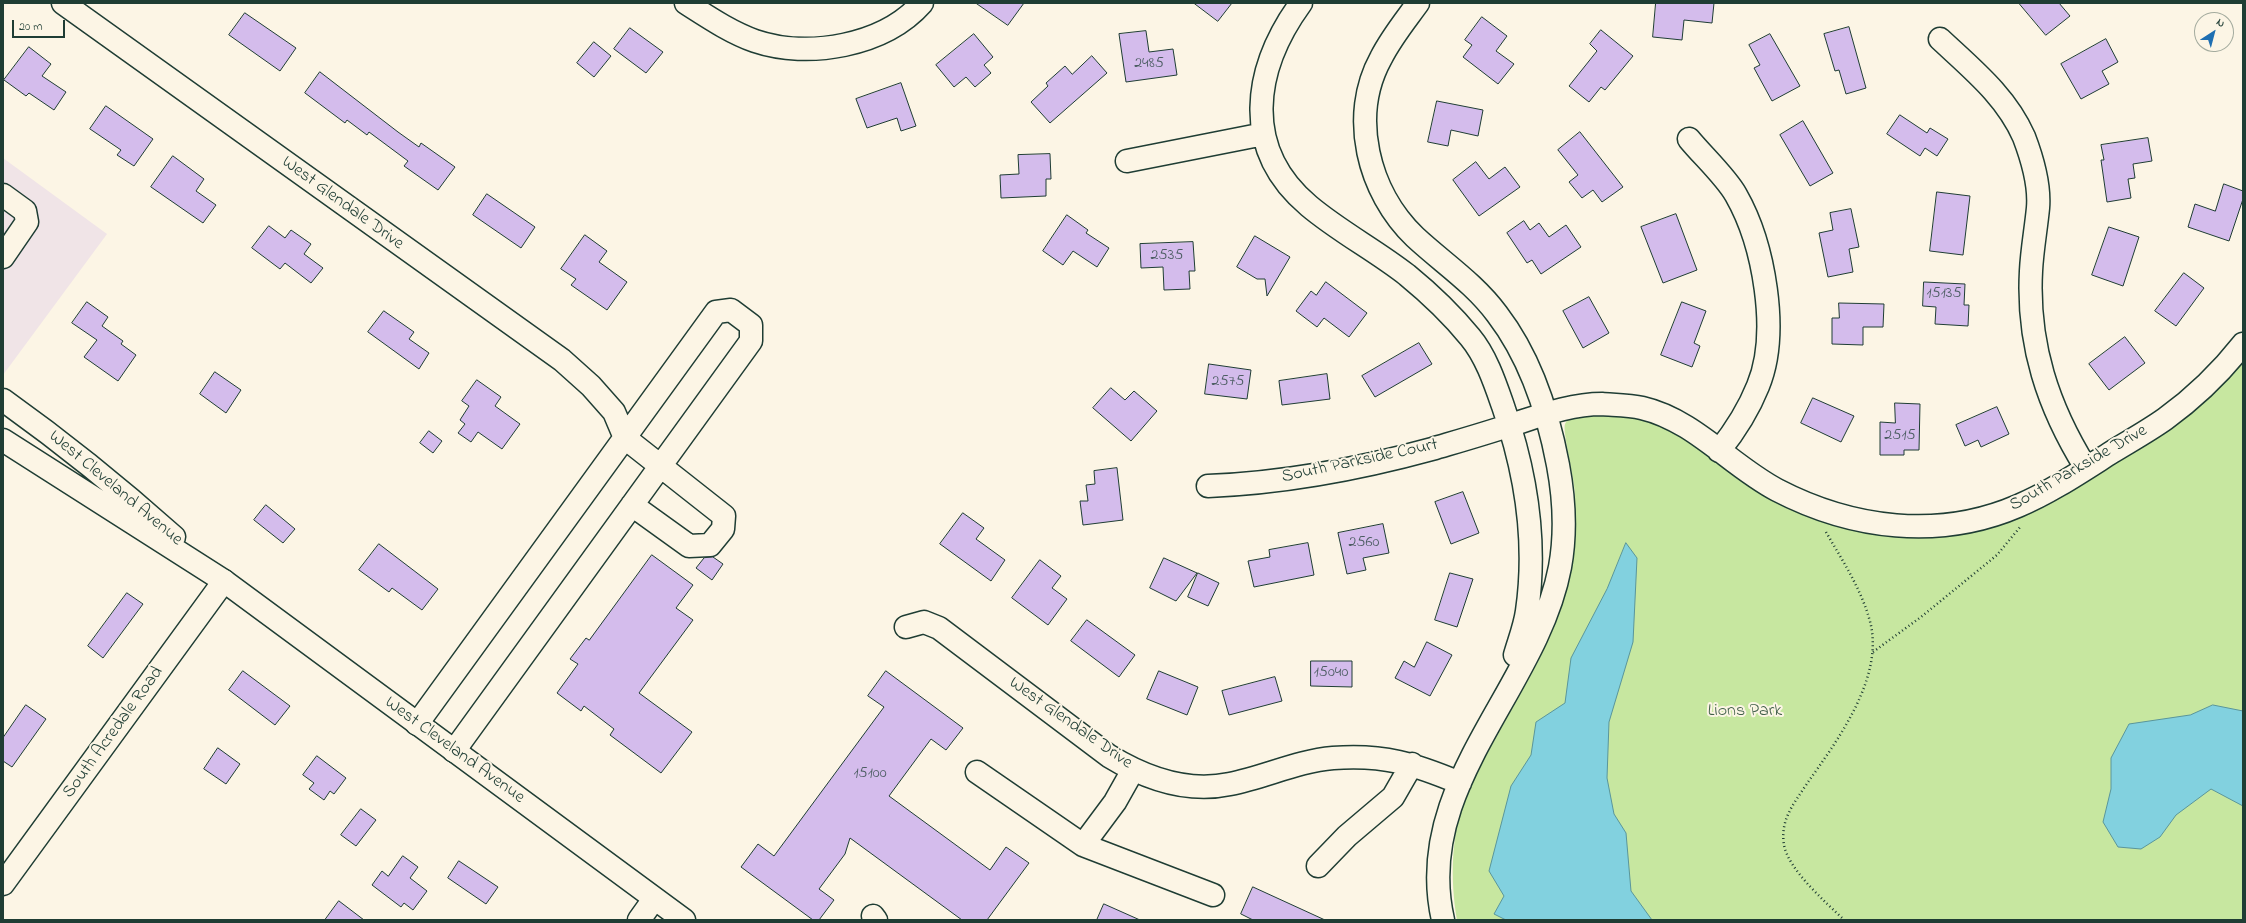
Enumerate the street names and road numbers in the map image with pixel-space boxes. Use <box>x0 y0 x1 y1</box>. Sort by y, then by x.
street label: West Glendale Drive <box>277 152 407 256</box>
street label: South Parkside Drive <box>2006 421 2152 517</box>
street label: West Cleveland Avenue <box>44 427 186 551</box>
street label: South Parkside Court <box>1280 435 1440 489</box>
street label: South Acredale Road <box>59 663 169 803</box>
street label: West Glendale Drive <box>1004 673 1136 775</box>
street label: West Cleveland Avenue <box>380 693 528 809</box>

